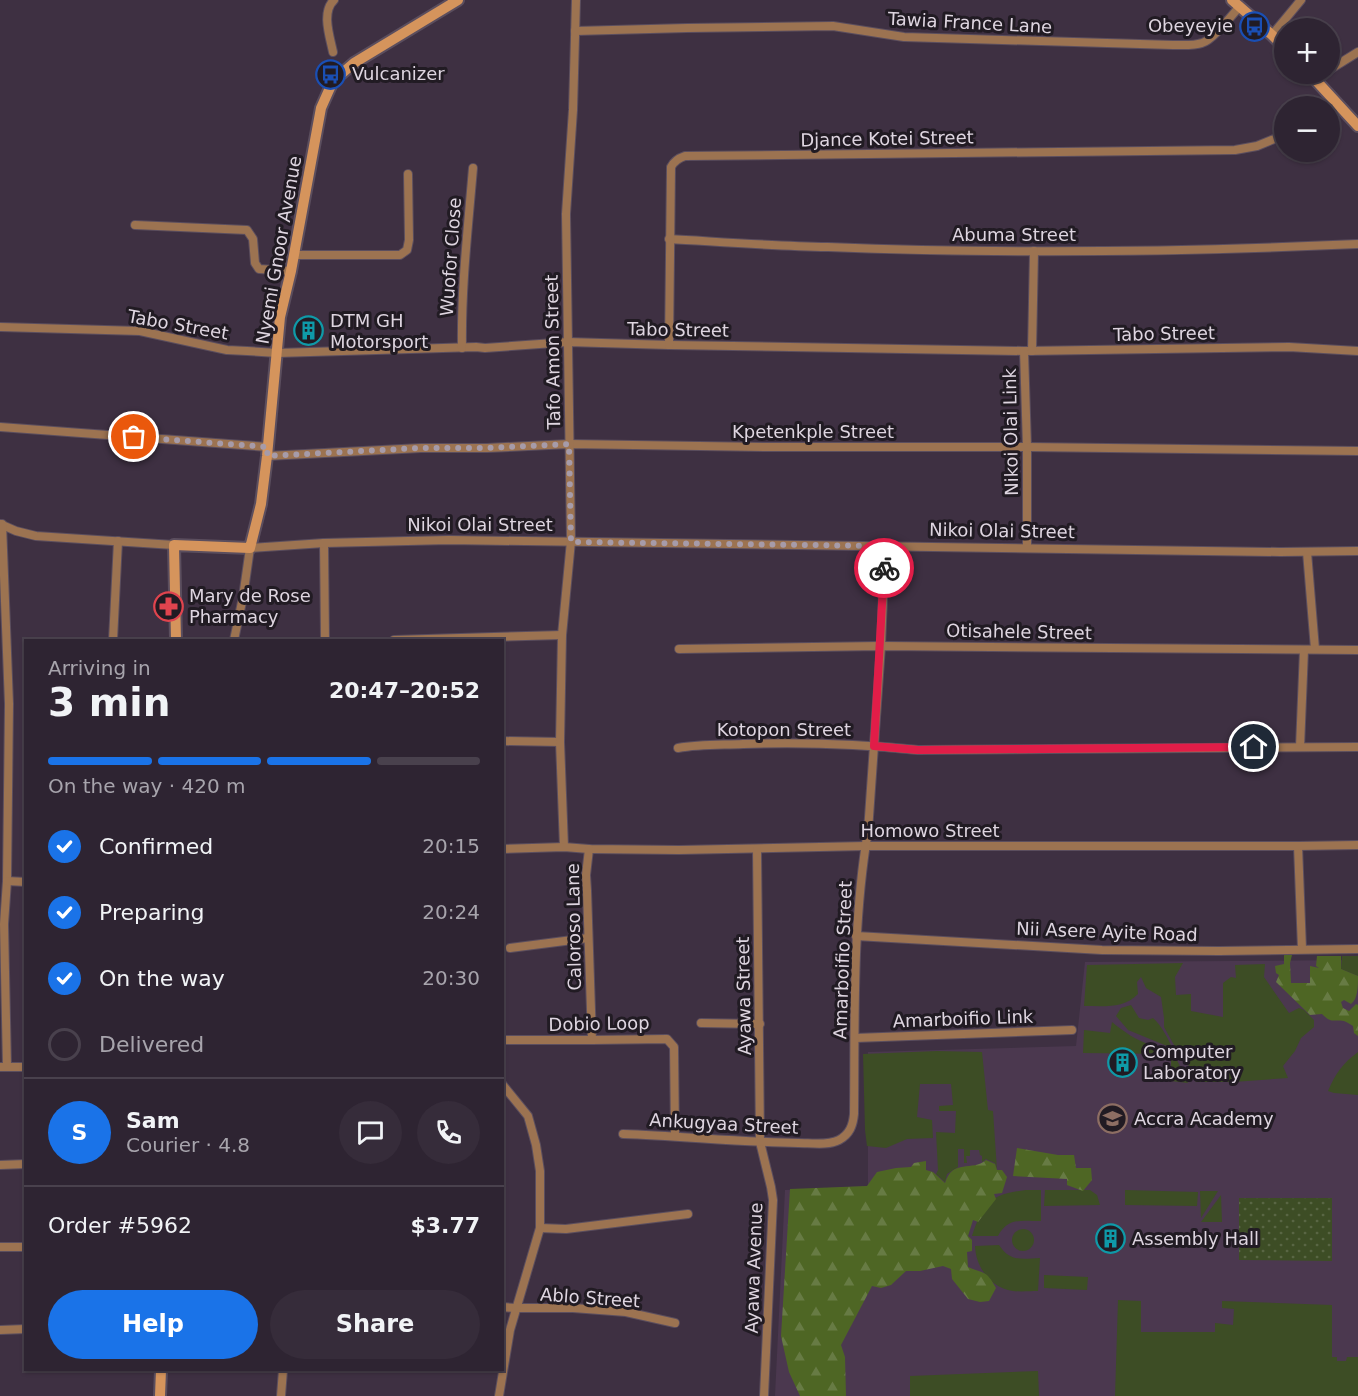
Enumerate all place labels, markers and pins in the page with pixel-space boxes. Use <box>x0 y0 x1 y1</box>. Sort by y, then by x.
bus stop icon: Obeyeyie <box>1238 10 1270 42</box>
place label: Obeyeyie <box>1148 15 1233 36</box>
bus stop icon: Vulcanizer <box>315 58 347 90</box>
place label: Vulcanizer <box>352 63 445 84</box>
place label: DTM GH Motorsport <box>330 310 428 352</box>
building icon: DTM GH Motorsport <box>293 315 325 347</box>
pin <box>108 411 159 462</box>
place label: Mary de Rose Pharmacy <box>189 585 311 627</box>
pharmacy icon: Mary de Rose Pharmacy <box>152 590 184 622</box>
pin <box>1228 721 1279 772</box>
place label: Computer Laboratory <box>1143 1041 1241 1083</box>
building icon: Computer Laboratory <box>1106 1046 1138 1078</box>
school or university icon: Accra Academy <box>1097 1103 1129 1135</box>
place label: Accra Academy <box>1134 1108 1274 1129</box>
building icon: Assembly Hall <box>1095 1223 1127 1255</box>
place label: Assembly Hall <box>1132 1228 1259 1249</box>

